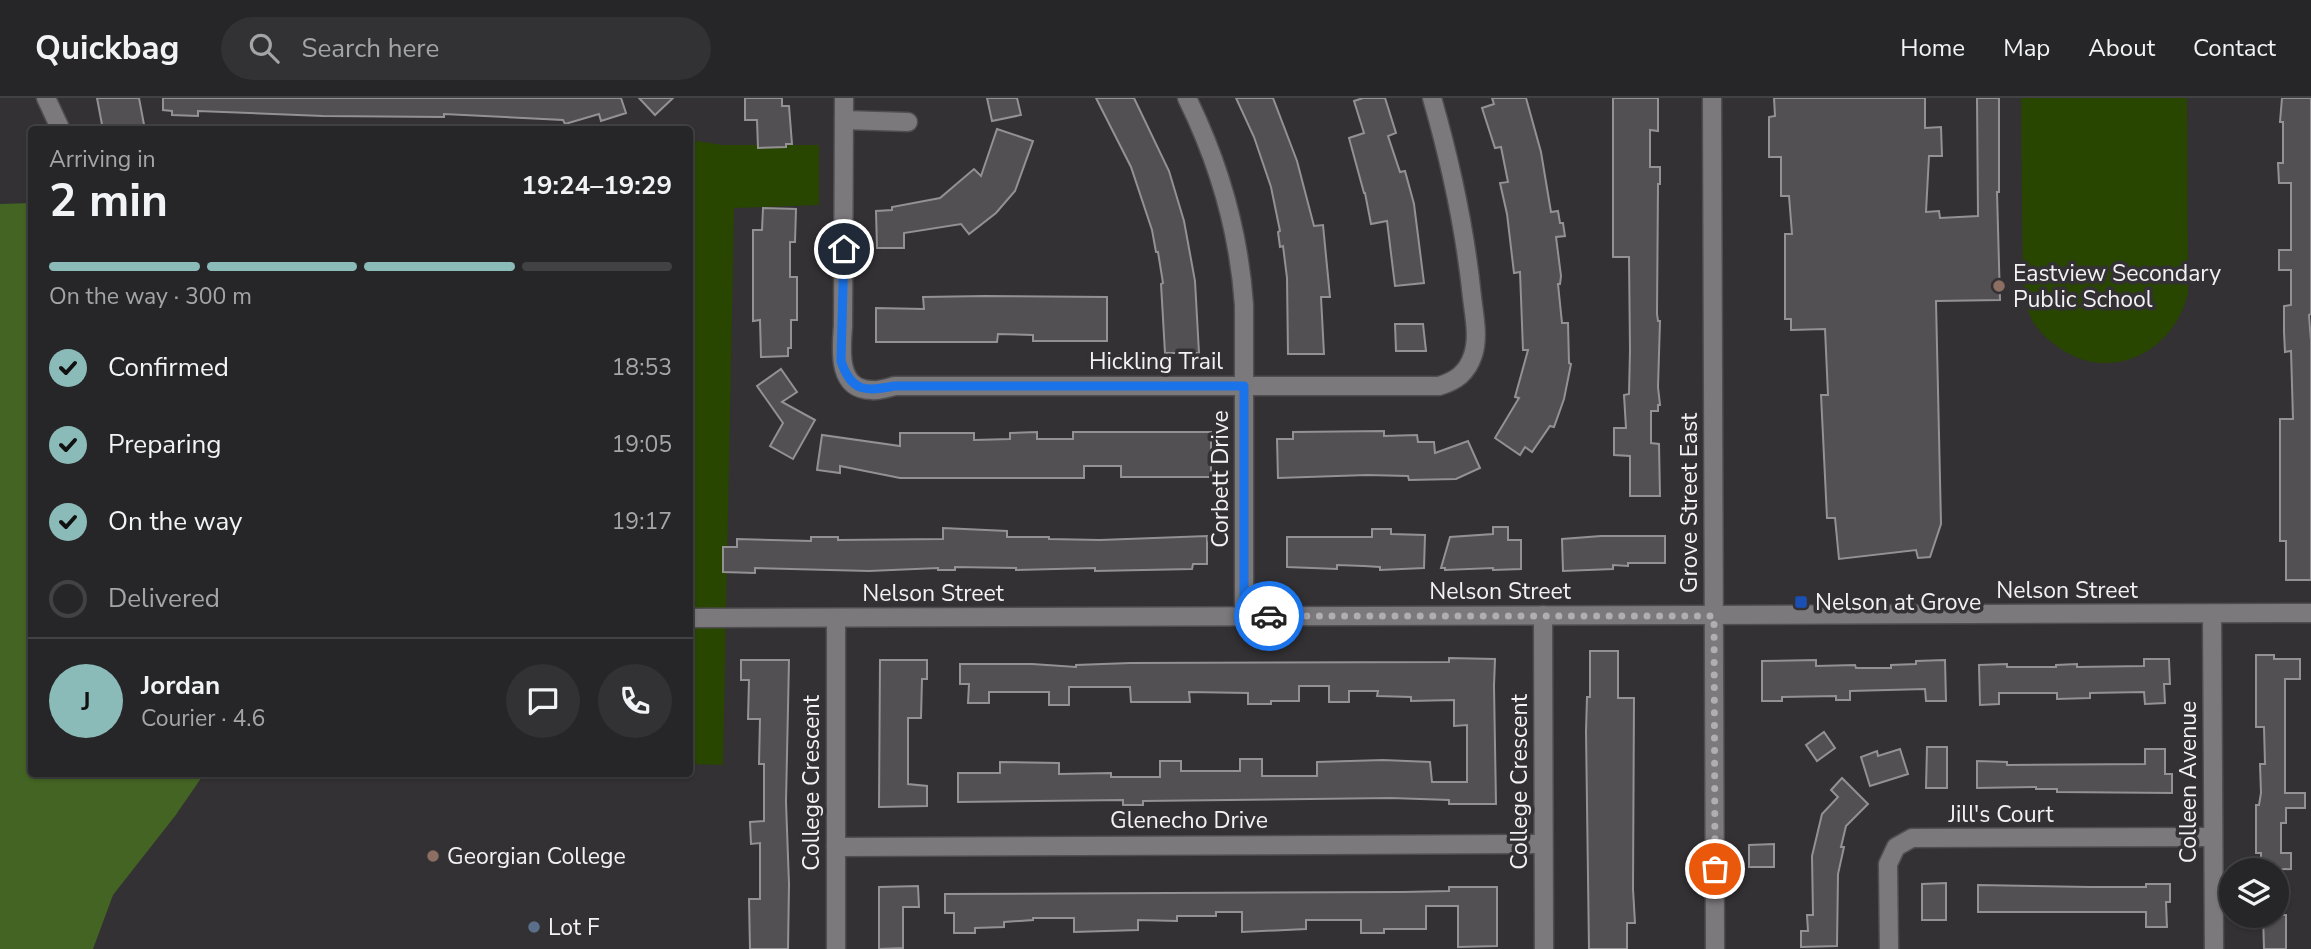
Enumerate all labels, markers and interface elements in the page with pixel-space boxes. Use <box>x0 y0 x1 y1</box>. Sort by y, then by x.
search box <box>221 17 711 80</box>
text: Quickbag <box>35 26 179 71</box>
icon: search <box>245 29 283 67</box>
text: Search here <box>301 31 439 66</box>
text: Home <box>1900 32 1965 64</box>
text: Map <box>2003 32 2050 64</box>
text: About <box>2088 32 2155 64</box>
text: Contact <box>2193 32 2276 64</box>
text: Arriving in <box>49 144 156 175</box>
text: 19:24–19:29 <box>521 168 672 203</box>
text: 2 min <box>49 169 168 232</box>
pin <box>814 219 874 279</box>
icon: home <box>825 230 863 268</box>
place label: Eastview Secondary Public School <box>2013 258 2221 315</box>
marker: Eastview Secondary Public School <box>1991 278 2007 294</box>
text: On the way · 300 m <box>49 281 252 312</box>
street label: Hickling Trail <box>1089 346 1223 377</box>
icon: check <box>49 349 87 387</box>
text: Confirmed <box>108 350 229 385</box>
text: 18:53 <box>612 352 672 383</box>
street label: Corbett Drive <box>1205 410 1236 548</box>
street label: Grove Street East <box>1674 412 1705 593</box>
icon: check <box>49 426 87 464</box>
text: Preparing <box>108 427 221 462</box>
text: 19:05 <box>612 429 672 460</box>
icon: check <box>49 503 87 541</box>
text: On the way <box>108 504 242 539</box>
text: 19:17 <box>612 506 672 537</box>
street label: Nelson Street <box>1996 575 2139 606</box>
street label: Nelson Street <box>1429 576 1572 607</box>
street label: Nelson Street <box>862 578 1005 609</box>
text: Delivered <box>108 581 220 616</box>
courier <box>1234 581 1304 651</box>
place label: Nelson at Grove <box>1815 587 1981 618</box>
marker: Nelson at Grove <box>1793 594 1809 610</box>
icon: car <box>1250 597 1288 635</box>
button: chat <box>506 664 580 738</box>
button: phone <box>598 664 672 738</box>
text: Jordan <box>141 668 220 703</box>
text: J <box>81 684 91 719</box>
street label: College Crescent <box>1504 693 1535 870</box>
street label: College Crescent <box>796 694 827 871</box>
street label: Colleen Avenue <box>2173 701 2204 863</box>
text: Courier · 4.6 <box>141 703 265 734</box>
street label: Jill's Court <box>1948 799 2054 830</box>
street label: Glenecho Drive <box>1110 805 1268 836</box>
pin <box>1685 839 1745 899</box>
place label: Georgian College <box>447 841 626 872</box>
marker: Georgian College <box>425 848 441 864</box>
icon: bag <box>1696 850 1734 888</box>
map controls <box>2219 858 2289 928</box>
button: layers <box>2219 858 2289 928</box>
place label: Lot F <box>548 912 600 943</box>
marker: Lot F <box>526 919 542 935</box>

